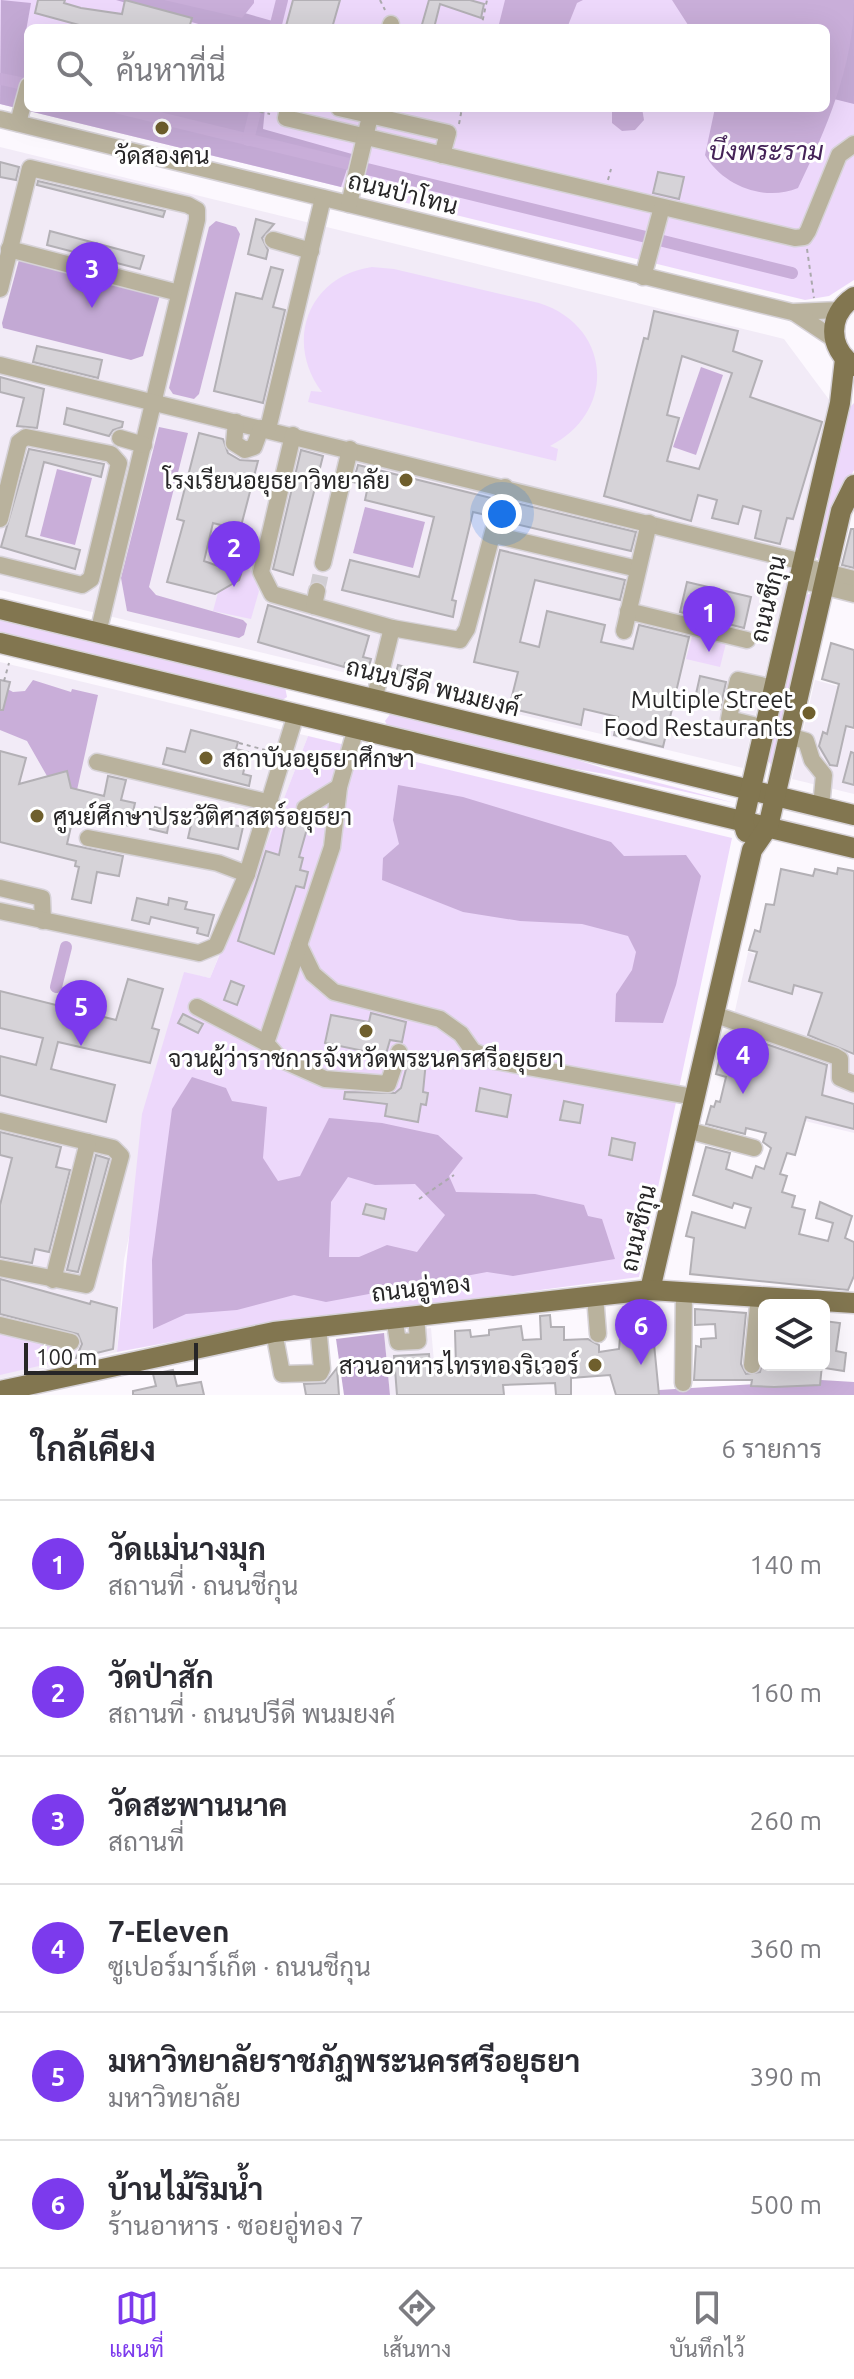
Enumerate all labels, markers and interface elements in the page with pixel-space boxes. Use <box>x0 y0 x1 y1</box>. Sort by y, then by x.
search box <box>24 24 830 112</box>
icon: search <box>52 46 96 90</box>
text: ค้นหาที่นี่ <box>116 53 226 87</box>
marker: วัดสองคน <box>153 119 171 137</box>
water label: บึงพระราม <box>709 135 823 165</box>
place label: วัดสองคน <box>114 142 210 169</box>
street label: ถนนป่าโทน <box>345 164 461 220</box>
pin: 3 <box>66 242 118 308</box>
place label: โรงเรียนอยุธยาวิทยาลัย <box>161 465 390 497</box>
marker: โรงเรียนอยุธยาวิทยาลัย <box>397 471 415 489</box>
your location <box>482 494 522 534</box>
pin: 2 <box>208 521 260 587</box>
street label: ถนนชีกุน <box>744 553 794 646</box>
pin: 1 <box>683 586 735 652</box>
street label: ถนนปรีดี พนมยงค์ <box>343 650 523 722</box>
place label: Multiple Street Food Restaurants <box>604 686 794 741</box>
marker: Multiple Street Food Restaurants <box>800 704 818 722</box>
place label: สถาบันอยุธยาศึกษา <box>222 745 415 775</box>
marker: สถาบันอยุธยาศึกษา <box>197 749 215 767</box>
place label: ศูนย์ศึกษาประวัติศาสตร์อยุธยา <box>53 801 352 834</box>
marker: ศูนย์ศึกษาประวัติศาสตร์อยุธยา <box>28 807 46 825</box>
pin: 5 <box>55 980 107 1046</box>
marker: จวนผู้ว่าราชการจังหวัดพระนครศรีอยุธยา <box>357 1022 375 1040</box>
pin: 4 <box>717 1028 769 1094</box>
place label: จวนผู้ว่าราชการจังหวัดพระนครศรีอยุธยา <box>168 1044 564 1076</box>
street label: ถนนชีกุน <box>614 1182 664 1275</box>
street label: ถนนอู่ทอง <box>370 1269 472 1311</box>
pin: 6 <box>615 1299 667 1365</box>
map controls <box>758 1299 830 1371</box>
button: layers <box>758 1299 830 1371</box>
scale bar <box>24 1339 198 1375</box>
text: 100 m <box>36 1344 97 1369</box>
place label: สวนอาหารไทรทองริเวอร์ <box>339 1350 579 1379</box>
marker: สวนอาหารไทรทองริเวอร์ <box>586 1356 604 1374</box>
text: ใกล้เคียง <box>32 1429 156 1467</box>
text: 6 รายการ <box>721 1434 822 1463</box>
text: วัดแม่นางมุก <box>108 1532 266 1566</box>
text: 1 <box>51 1550 65 1579</box>
text: 140 m <box>750 1550 822 1579</box>
text: สถานที่ · ถนนชีกุน <box>108 1571 298 1600</box>
text: วัดป่าสัก <box>108 1660 214 1694</box>
text: 2 <box>51 1678 65 1707</box>
text: 160 m <box>750 1678 822 1707</box>
text: สถานที่ · ถนนปรีดี พนมยงค์ <box>108 1699 396 1728</box>
text: วัดสะพานนาค <box>108 1788 287 1822</box>
text: 3 <box>51 1806 65 1835</box>
text: 260 m <box>750 1806 822 1835</box>
text: สถานที่ <box>108 1827 184 1856</box>
text: 7-Eleven <box>108 1914 230 1948</box>
text: 4 <box>51 1934 65 1963</box>
text: 360 m <box>750 1934 822 1963</box>
text: ซูเปอร์มาร์เก็ต · ถนนชีกุน <box>108 1952 371 1981</box>
text: มหาวิทยาลัยราชภัฏพระนครศรีอยุธยา <box>108 2044 580 2078</box>
text: 5 <box>51 2062 65 2091</box>
text: 390 m <box>750 2062 822 2091</box>
text: มหาวิทยาลัย <box>108 2083 241 2112</box>
text: บ้านไม้ริมน้ำ <box>108 2172 263 2206</box>
text: 6 <box>51 2190 65 2219</box>
text: 500 m <box>750 2190 822 2219</box>
text: ร้านอาหาร · ซอยอู่ทอง 7 <box>108 2211 364 2240</box>
tab: แผนที่ <box>109 2286 164 2362</box>
tab: เส้นทาง <box>382 2286 451 2362</box>
tab: บันทึกไว้ <box>670 2286 745 2362</box>

